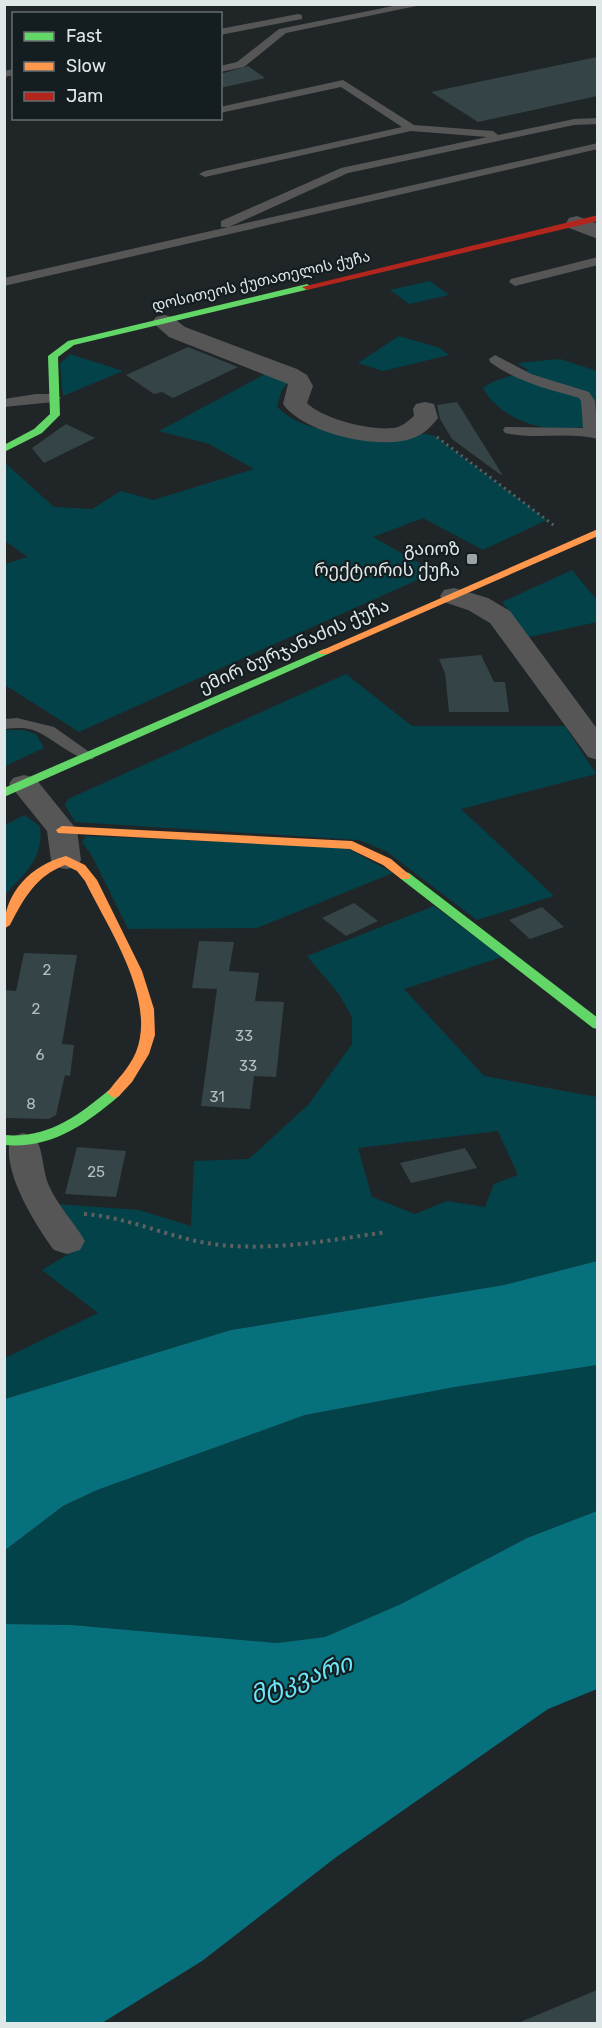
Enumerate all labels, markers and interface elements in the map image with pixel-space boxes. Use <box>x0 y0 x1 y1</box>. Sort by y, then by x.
legend <box>12 12 222 120</box>
text: Fast <box>66 25 102 47</box>
text: Slow <box>66 55 106 77</box>
text: Jam <box>66 85 103 107</box>
street label: დოსითეოს ქუთათელის ქუჩა <box>150 247 372 315</box>
place label: გაიოზ რექტორის ქუჩა <box>314 538 460 581</box>
marker: გაიოზ რექტორის ქუჩა <box>465 552 479 566</box>
street label: ემირ ბურჯანაძის ქუჩა <box>195 594 393 698</box>
house number: 2 <box>43 961 52 979</box>
house number: 2 <box>32 1000 41 1018</box>
house number: 33 <box>235 1027 253 1045</box>
house number: 6 <box>35 1046 45 1064</box>
house number: 33 <box>239 1057 257 1075</box>
house number: 31 <box>209 1088 225 1106</box>
house number: 8 <box>26 1095 36 1113</box>
house number: 25 <box>87 1163 105 1181</box>
water label: მტკვარი <box>246 1648 357 1709</box>

